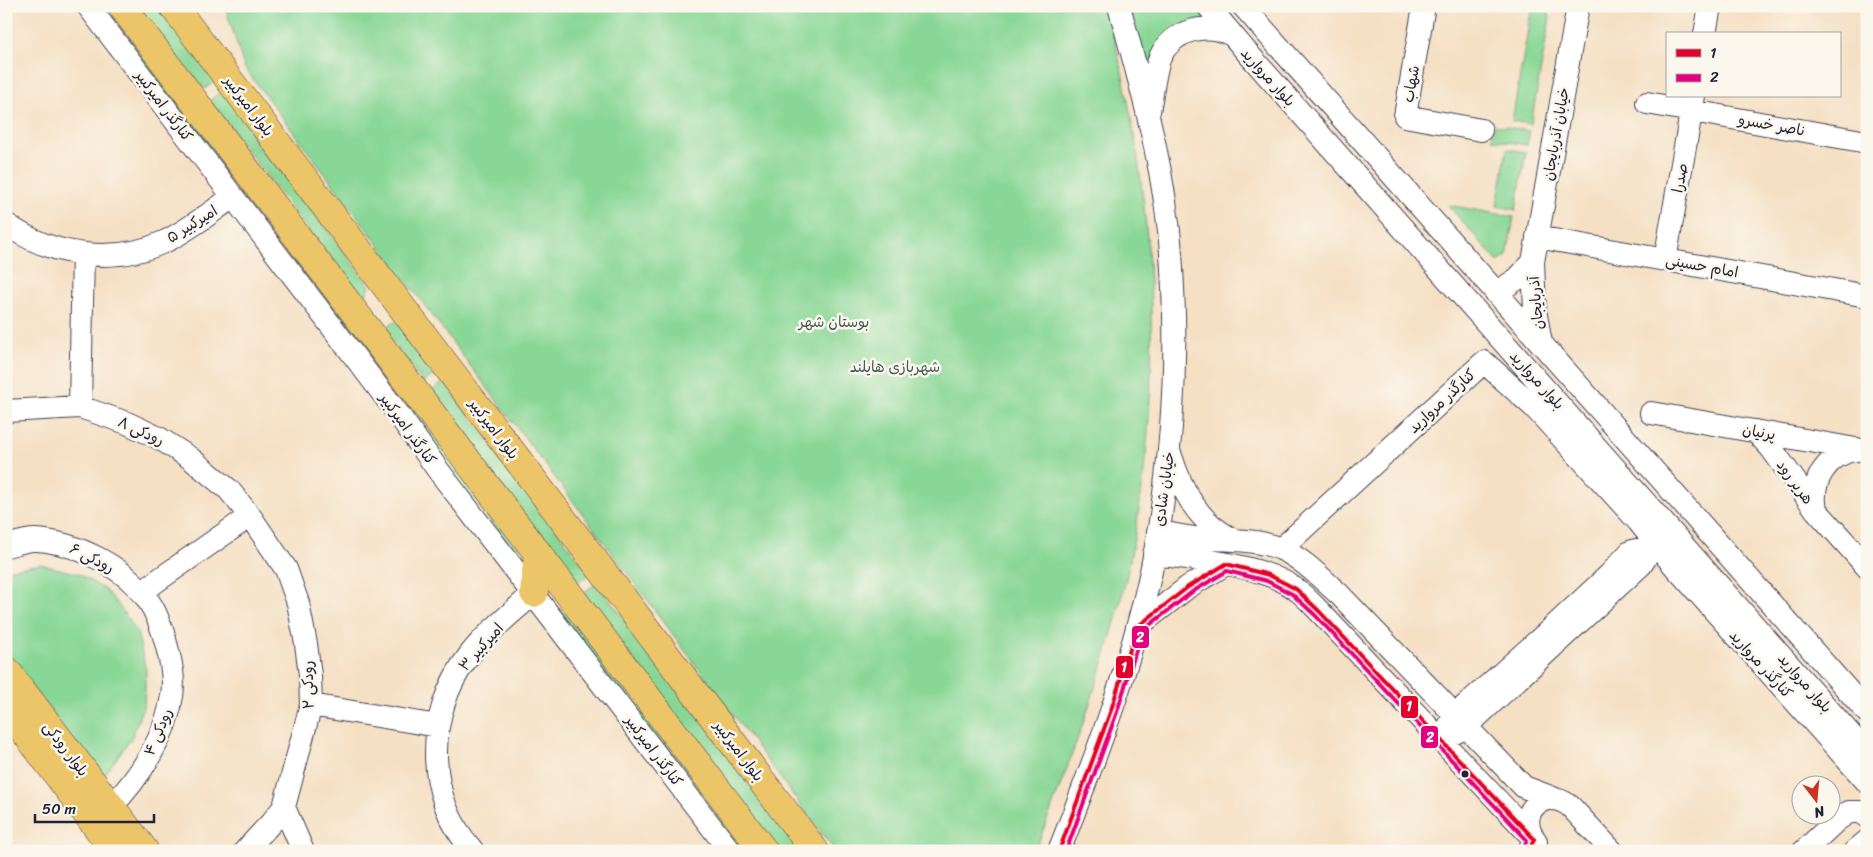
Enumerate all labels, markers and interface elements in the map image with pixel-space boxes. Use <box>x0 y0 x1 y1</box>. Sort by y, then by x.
legend <box>1666 32 1840 98</box>
text: 1 <box>1710 40 1716 66</box>
street label: بلوار مروارید <box>1234 41 1302 113</box>
street label: کنارگذر امیرکبیر <box>127 63 200 147</box>
street label: شهاب <box>1395 63 1427 105</box>
text: 2 <box>1710 64 1719 90</box>
street label: بلوار امیرکبیر <box>216 68 281 142</box>
street label: خیابان آذربایجان <box>1535 85 1577 183</box>
street label: ناصر خسرو <box>1735 106 1808 144</box>
street label: صدرا <box>1665 161 1695 195</box>
street label: امیرکبیر ۵ <box>161 198 223 250</box>
street label: امام حسینی <box>1664 247 1740 285</box>
street label: آذربایجان <box>1521 274 1551 331</box>
park label: بوستان شهر <box>797 309 869 335</box>
street label: بلوار مروارید <box>1503 344 1571 416</box>
park label: شهربازی هایلند <box>850 354 940 380</box>
street label: کنارگذر مروارید <box>1402 362 1482 440</box>
street label: کنارگذر امیرکبیر <box>372 386 443 471</box>
street label: بلوار امیرکبیر <box>461 391 526 465</box>
street label: رودکی ۸ <box>113 409 169 453</box>
street label: پرنیان <box>1740 416 1778 448</box>
street label: خیابان شادی <box>1146 450 1182 528</box>
street label: هریر رود <box>1770 454 1820 510</box>
street label: رودکی ۶ <box>65 536 119 580</box>
street label: امیرکبیر ۳ <box>452 617 510 677</box>
street label: کنارگذر مروارید <box>1723 623 1799 705</box>
line badge: 2 <box>1131 625 1150 649</box>
text: 2 <box>1135 625 1145 650</box>
street label: بلوار مروارید <box>1771 647 1839 719</box>
line badge: 1 <box>1115 655 1134 679</box>
text: 1 <box>1121 655 1127 680</box>
street label: رودکی ۲ <box>295 660 321 710</box>
text: 1 <box>1406 694 1412 719</box>
line badge: 1 <box>1400 695 1419 719</box>
street label: رودکی ۴ <box>136 704 180 760</box>
street label: کنارگذر امیرکبیر <box>617 708 690 792</box>
street label: بلوار امیرکبیر <box>706 713 771 787</box>
street label: بلوار رودکی <box>36 716 96 782</box>
line badge: 2 <box>1420 725 1439 749</box>
text: 2 <box>1425 725 1435 750</box>
unlabelled marker <box>1460 769 1470 779</box>
north arrow <box>1790 774 1840 824</box>
scale bar <box>35 792 154 824</box>
text: 50 m <box>42 796 77 822</box>
text: N <box>1811 798 1829 825</box>

